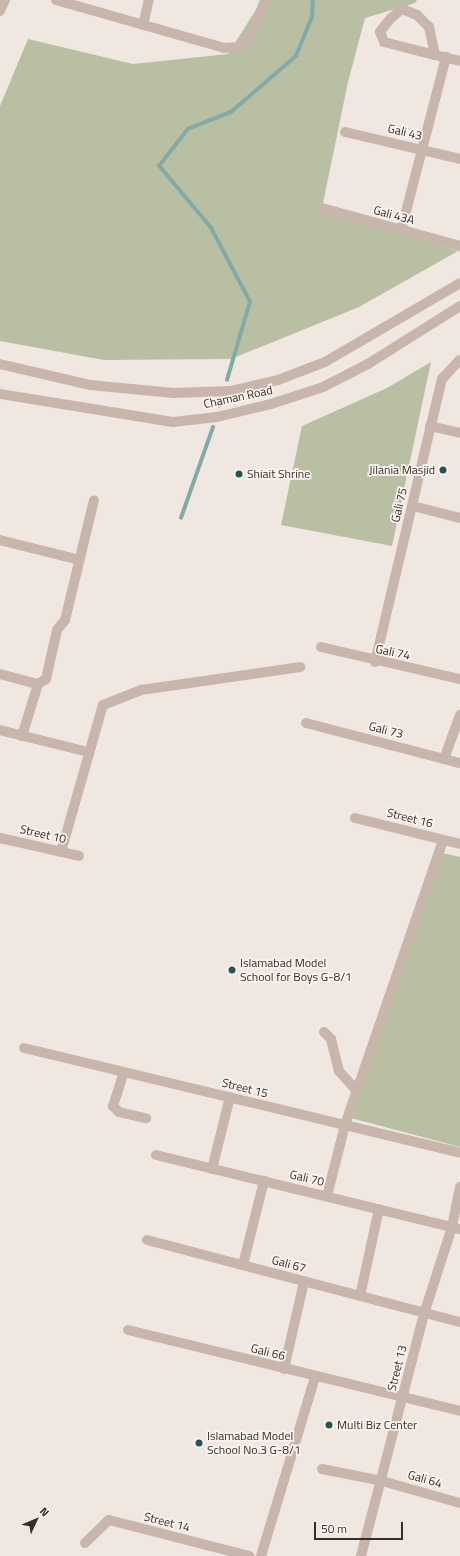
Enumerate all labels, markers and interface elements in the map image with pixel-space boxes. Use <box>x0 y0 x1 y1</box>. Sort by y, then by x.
street label: Gali 43 <box>386 121 424 143</box>
street label: Gali 43A <box>372 203 416 227</box>
street label: Chaman Road <box>202 383 274 411</box>
place label: Jilania Masjid <box>369 463 435 477</box>
marker: Jilania Masjid <box>438 465 448 475</box>
place label: Shiait Shrine <box>247 467 310 481</box>
marker: Shiait Shrine <box>234 469 244 479</box>
street label: Gali 75 <box>388 486 410 524</box>
street label: Gali 74 <box>374 641 412 663</box>
street label: Gali 73 <box>367 719 405 741</box>
street label: Street 16 <box>385 805 435 831</box>
street label: Street 10 <box>18 822 68 846</box>
place label: Islamabad Model School for Boys G-8/1 <box>240 956 352 984</box>
marker: Islamabad Model School for Boys G-8/1 <box>227 965 237 975</box>
street label: Street 15 <box>220 1075 270 1101</box>
street label: Gali 70 <box>288 1167 326 1189</box>
street label: Gali 67 <box>270 1253 308 1275</box>
street label: Gali 66 <box>249 1341 287 1363</box>
street label: Street 13 <box>384 1343 410 1393</box>
place label: Multi Biz Center <box>337 1418 417 1432</box>
marker: Multi Biz Center <box>324 1420 334 1430</box>
place label: Islamabad Model School No.3 G-8/1 <box>207 1429 301 1457</box>
marker: Islamabad Model School No.3 G-8/1 <box>194 1438 204 1448</box>
street label: Gali 64 <box>406 1467 444 1491</box>
north arrow <box>16 1500 56 1540</box>
text: N <box>36 1503 53 1520</box>
street label: Street 14 <box>142 1509 192 1535</box>
scale bar <box>316 1514 405 1540</box>
text: 50 m <box>321 1519 347 1538</box>

